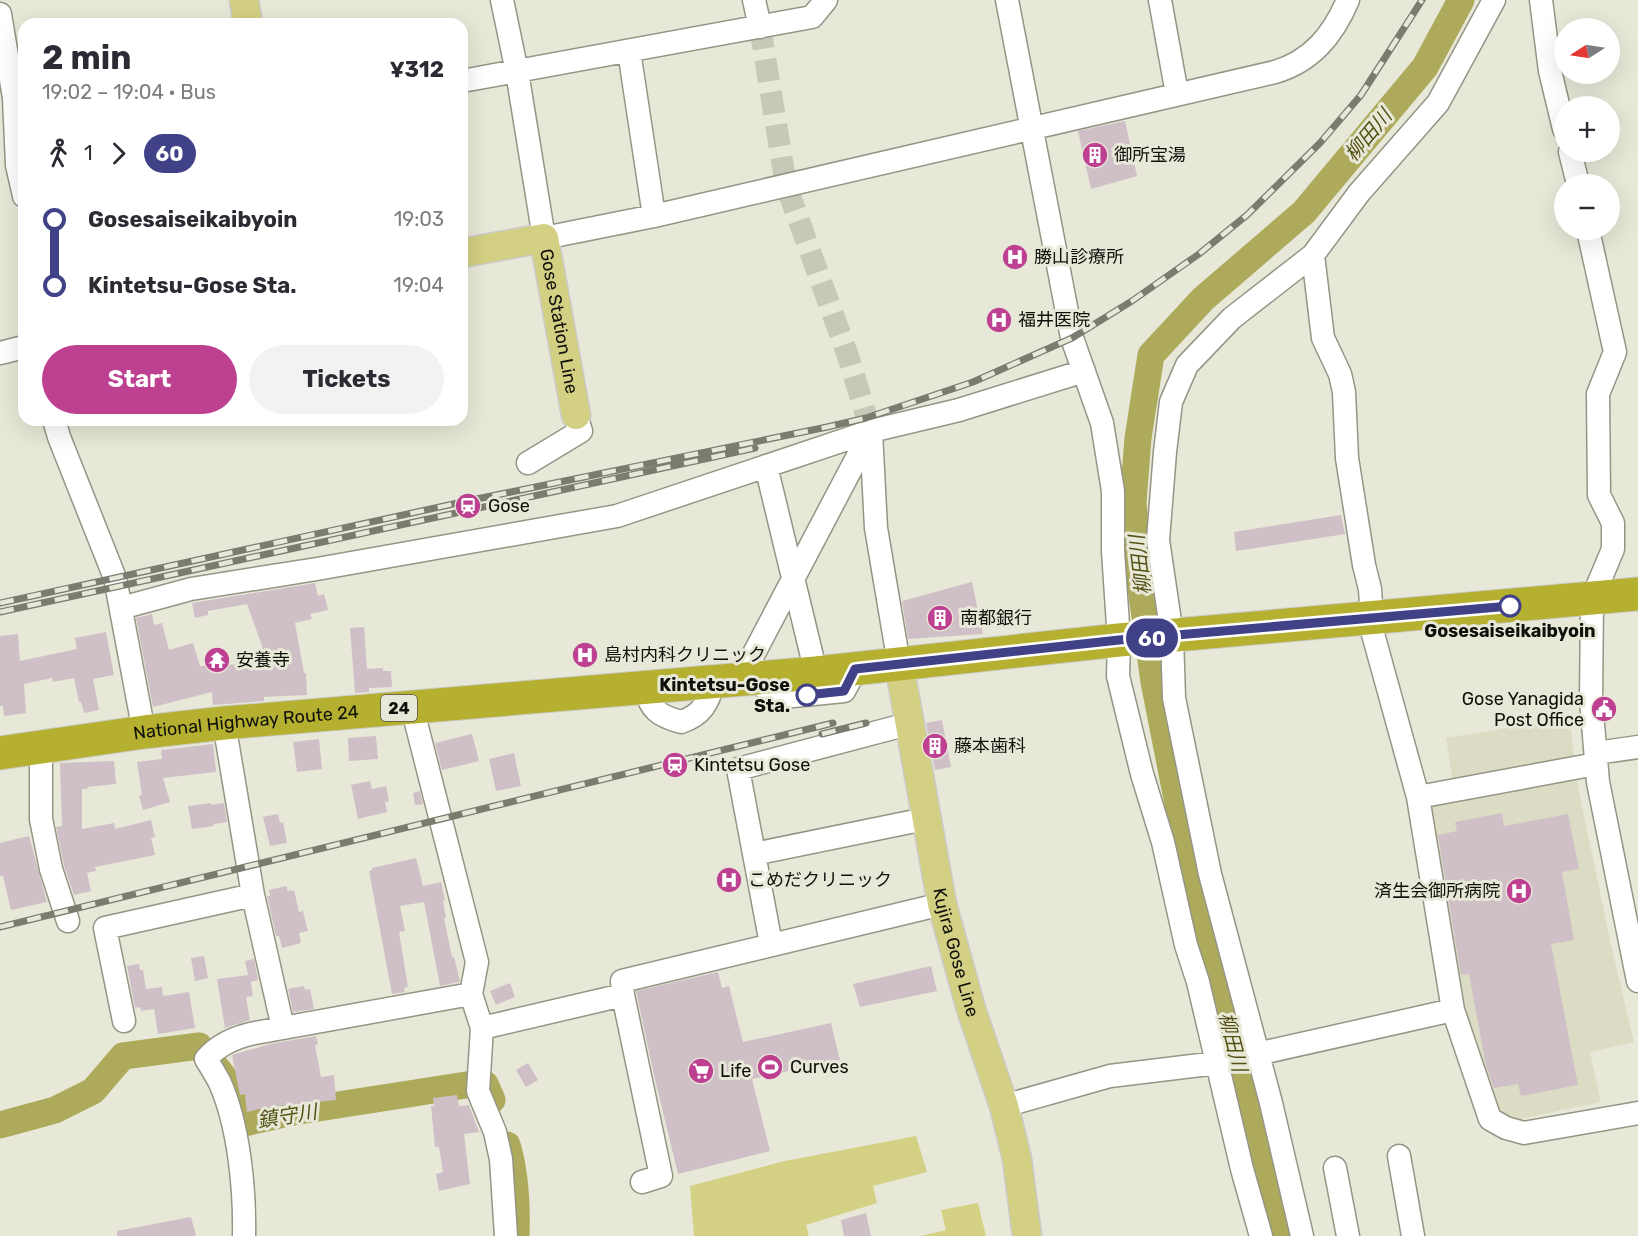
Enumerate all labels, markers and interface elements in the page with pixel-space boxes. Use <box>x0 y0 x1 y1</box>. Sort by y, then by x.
north arrow <box>1554 18 1620 84</box>
map controls <box>1554 18 1620 240</box>
text: 2 min <box>42 38 131 77</box>
text: ¥312 <box>389 56 444 83</box>
text: 19:02 – 19:04 · Bus <box>42 80 216 104</box>
button: + <box>1554 96 1620 162</box>
water label: 柳田川 <box>1340 103 1398 166</box>
icon: walk <box>42 137 75 170</box>
icon: forward <box>102 137 135 170</box>
building icon: 御所宝湯 <box>1080 140 1110 170</box>
text: 1 <box>84 141 93 165</box>
text: 60 <box>156 141 184 166</box>
place label: 御所宝湯 <box>1114 144 1186 166</box>
button: − <box>1554 174 1620 240</box>
text: Gosesaiseikaibyoin <box>88 206 297 233</box>
text: 19:03 <box>394 207 444 231</box>
hospital icon: 勝山診療所 <box>1000 242 1030 272</box>
place label: 勝山診療所 <box>1034 246 1124 268</box>
street label: Gose Station Line <box>535 247 583 396</box>
text: Kintetsu-Gose Sta. <box>88 272 297 299</box>
text: 19:04 <box>393 273 444 297</box>
hospital icon: 福井医院 <box>984 305 1014 335</box>
place label: 福井医院 <box>1018 309 1090 331</box>
button: Start <box>42 345 237 414</box>
button: Tickets <box>249 345 444 414</box>
station icon: Gose <box>453 491 483 521</box>
place label: Gose <box>488 495 530 517</box>
water label: 柳田川 <box>1124 532 1156 596</box>
marker: Gosesaiseikaibyoin <box>1499 595 1521 617</box>
building icon: 南都銀行 <box>925 603 955 633</box>
place label: 南都銀行 <box>960 607 1032 629</box>
line badge: 60 <box>1125 618 1179 658</box>
place label: Gosesaiseikaibyoin <box>1424 620 1596 642</box>
text: 60 <box>1138 626 1166 651</box>
hospital icon: 島村内科クリニック <box>570 640 600 670</box>
place label: 島村内科クリニック <box>604 644 766 666</box>
temple icon: 安養寺 <box>202 645 232 675</box>
place label: 安養寺 <box>236 649 290 671</box>
place label: Kintetsu-Gose Sta. <box>659 674 790 717</box>
marker: Kintetsu-Gose Sta. <box>796 684 818 706</box>
place label: Gose Yanagida Post Office <box>1462 688 1584 731</box>
public building icon: Gose Yanagida Post Office <box>1589 694 1619 724</box>
road number: 24 <box>381 695 417 721</box>
street label: National Highway Route 24 <box>132 701 360 744</box>
building icon: 藤本歯科 <box>920 731 950 761</box>
place label: 藤本歯科 <box>954 735 1026 757</box>
station icon: Kintetsu Gose <box>660 750 690 780</box>
place label: Kintetsu Gose <box>694 754 810 776</box>
hospital icon: こめだクリニック <box>714 865 744 895</box>
place label: こめだクリニック <box>748 869 892 891</box>
hospital icon: 済生会御所病院 <box>1504 876 1534 906</box>
place label: 済生会御所病院 <box>1374 880 1500 902</box>
street label: Kujira Gose Line <box>928 886 984 1020</box>
water label: 柳田川 <box>1214 1010 1252 1076</box>
sports icon: Curves <box>755 1052 785 1082</box>
supermarket icon: Life <box>686 1056 716 1086</box>
place label: Curves <box>790 1056 849 1078</box>
place label: Life <box>720 1060 751 1082</box>
water label: 鎮守川 <box>255 1099 320 1133</box>

